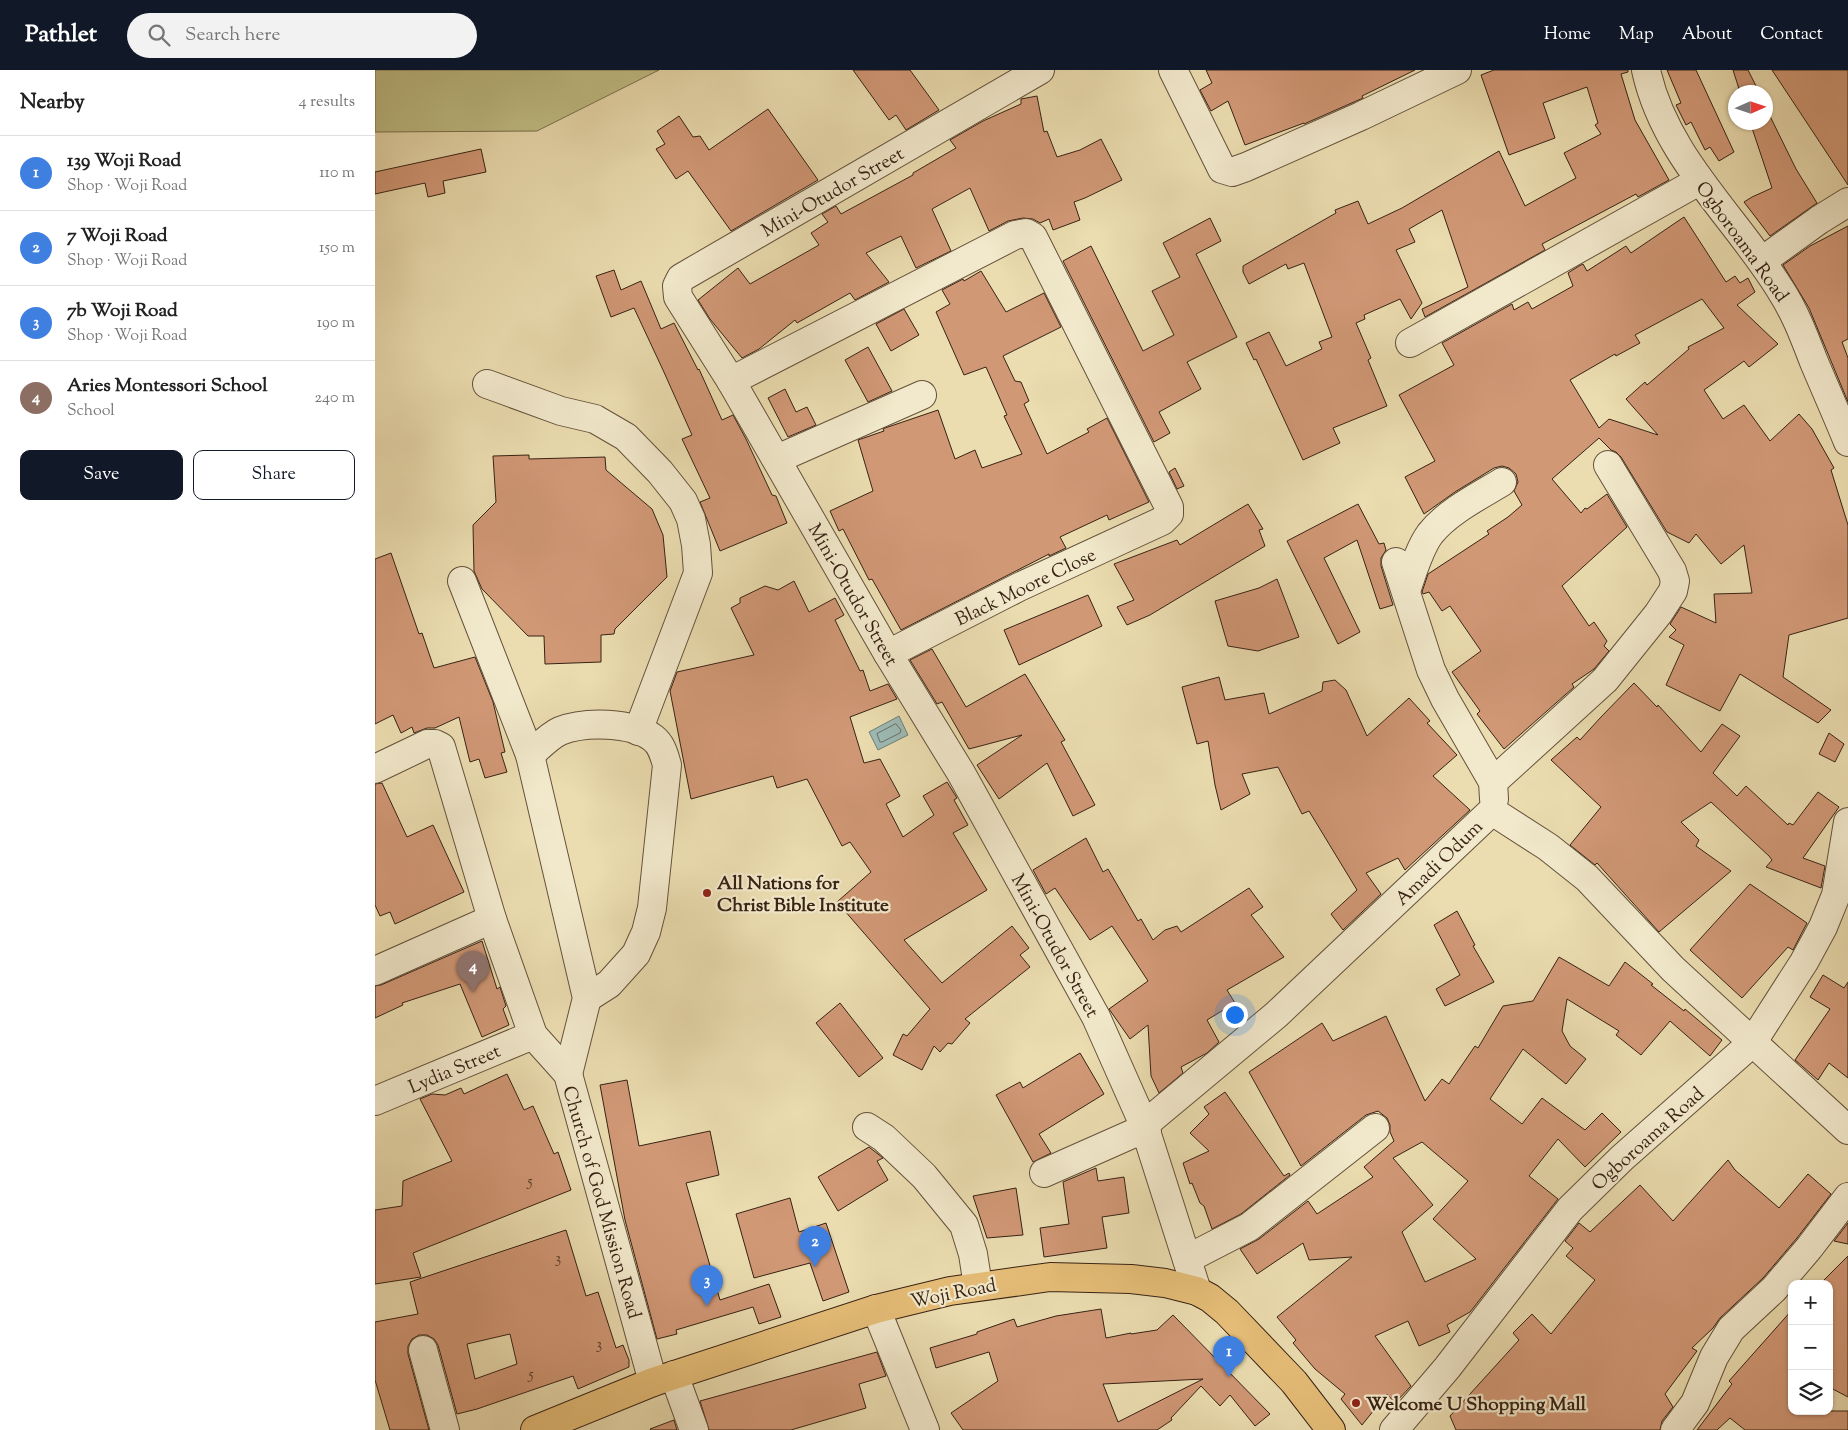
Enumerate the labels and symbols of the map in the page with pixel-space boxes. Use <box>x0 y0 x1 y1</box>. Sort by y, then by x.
north arrow <box>1728 85 1773 130</box>
street label: Mini-Otudor Street <box>757 141 910 245</box>
street label: Ogboroama Road <box>1688 176 1794 309</box>
street label: Mini-Otudor Street <box>800 519 904 672</box>
street label: Black Moore Close <box>951 542 1101 634</box>
street label: Amadi Odum <box>1390 815 1490 913</box>
street label: Mini-Otudor Street <box>1003 869 1105 1023</box>
place label: All Nations for Christ Bible Institute <box>717 871 889 920</box>
marker: All Nations for Christ Bible Institute <box>701 887 713 899</box>
pin: 4 <box>457 951 489 992</box>
your location <box>1222 1002 1248 1028</box>
street label: Lydia Street <box>405 1039 506 1102</box>
street label: Ogboroama Road <box>1586 1082 1711 1198</box>
street label: Church of God Mission Road <box>554 1083 647 1323</box>
house number: 5 <box>526 1171 533 1194</box>
pin: 2 <box>799 1226 831 1267</box>
house number: 3 <box>555 1248 561 1271</box>
pin: 3 <box>691 1265 723 1306</box>
street label: Woji Road <box>908 1273 999 1316</box>
house number: 3 <box>596 1334 602 1357</box>
pin: 1 <box>1213 1336 1245 1377</box>
house number: 5 <box>527 1364 534 1387</box>
place label: Welcome U Shopping Mall <box>1366 1392 1587 1419</box>
marker: Welcome U Shopping Mall <box>1350 1397 1362 1409</box>

